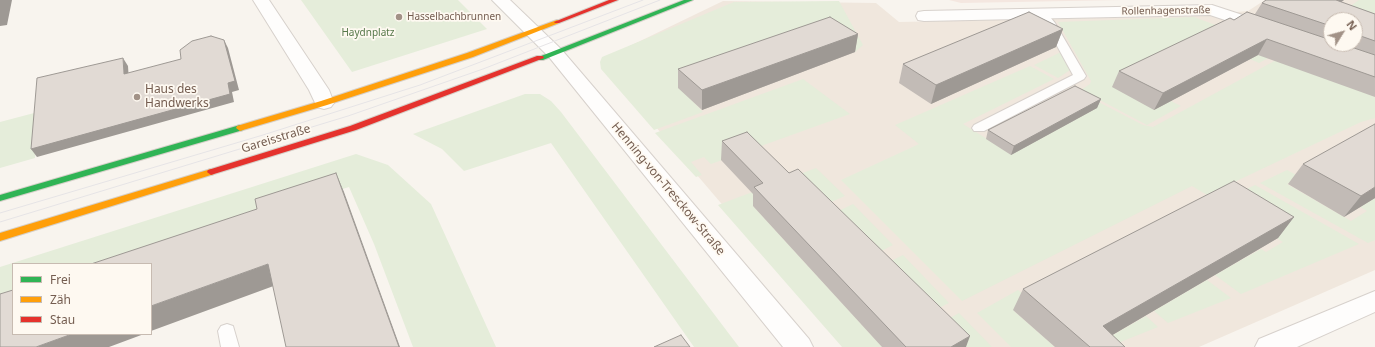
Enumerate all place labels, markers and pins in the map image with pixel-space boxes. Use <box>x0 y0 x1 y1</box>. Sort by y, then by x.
place label: Hasselbachbrunnen <box>407 11 501 23</box>
marker: Hasselbachbrunnen <box>394 12 404 22</box>
place label: Haus des Handwerks <box>145 83 209 111</box>
marker: Haus des Handwerks <box>132 92 142 102</box>

